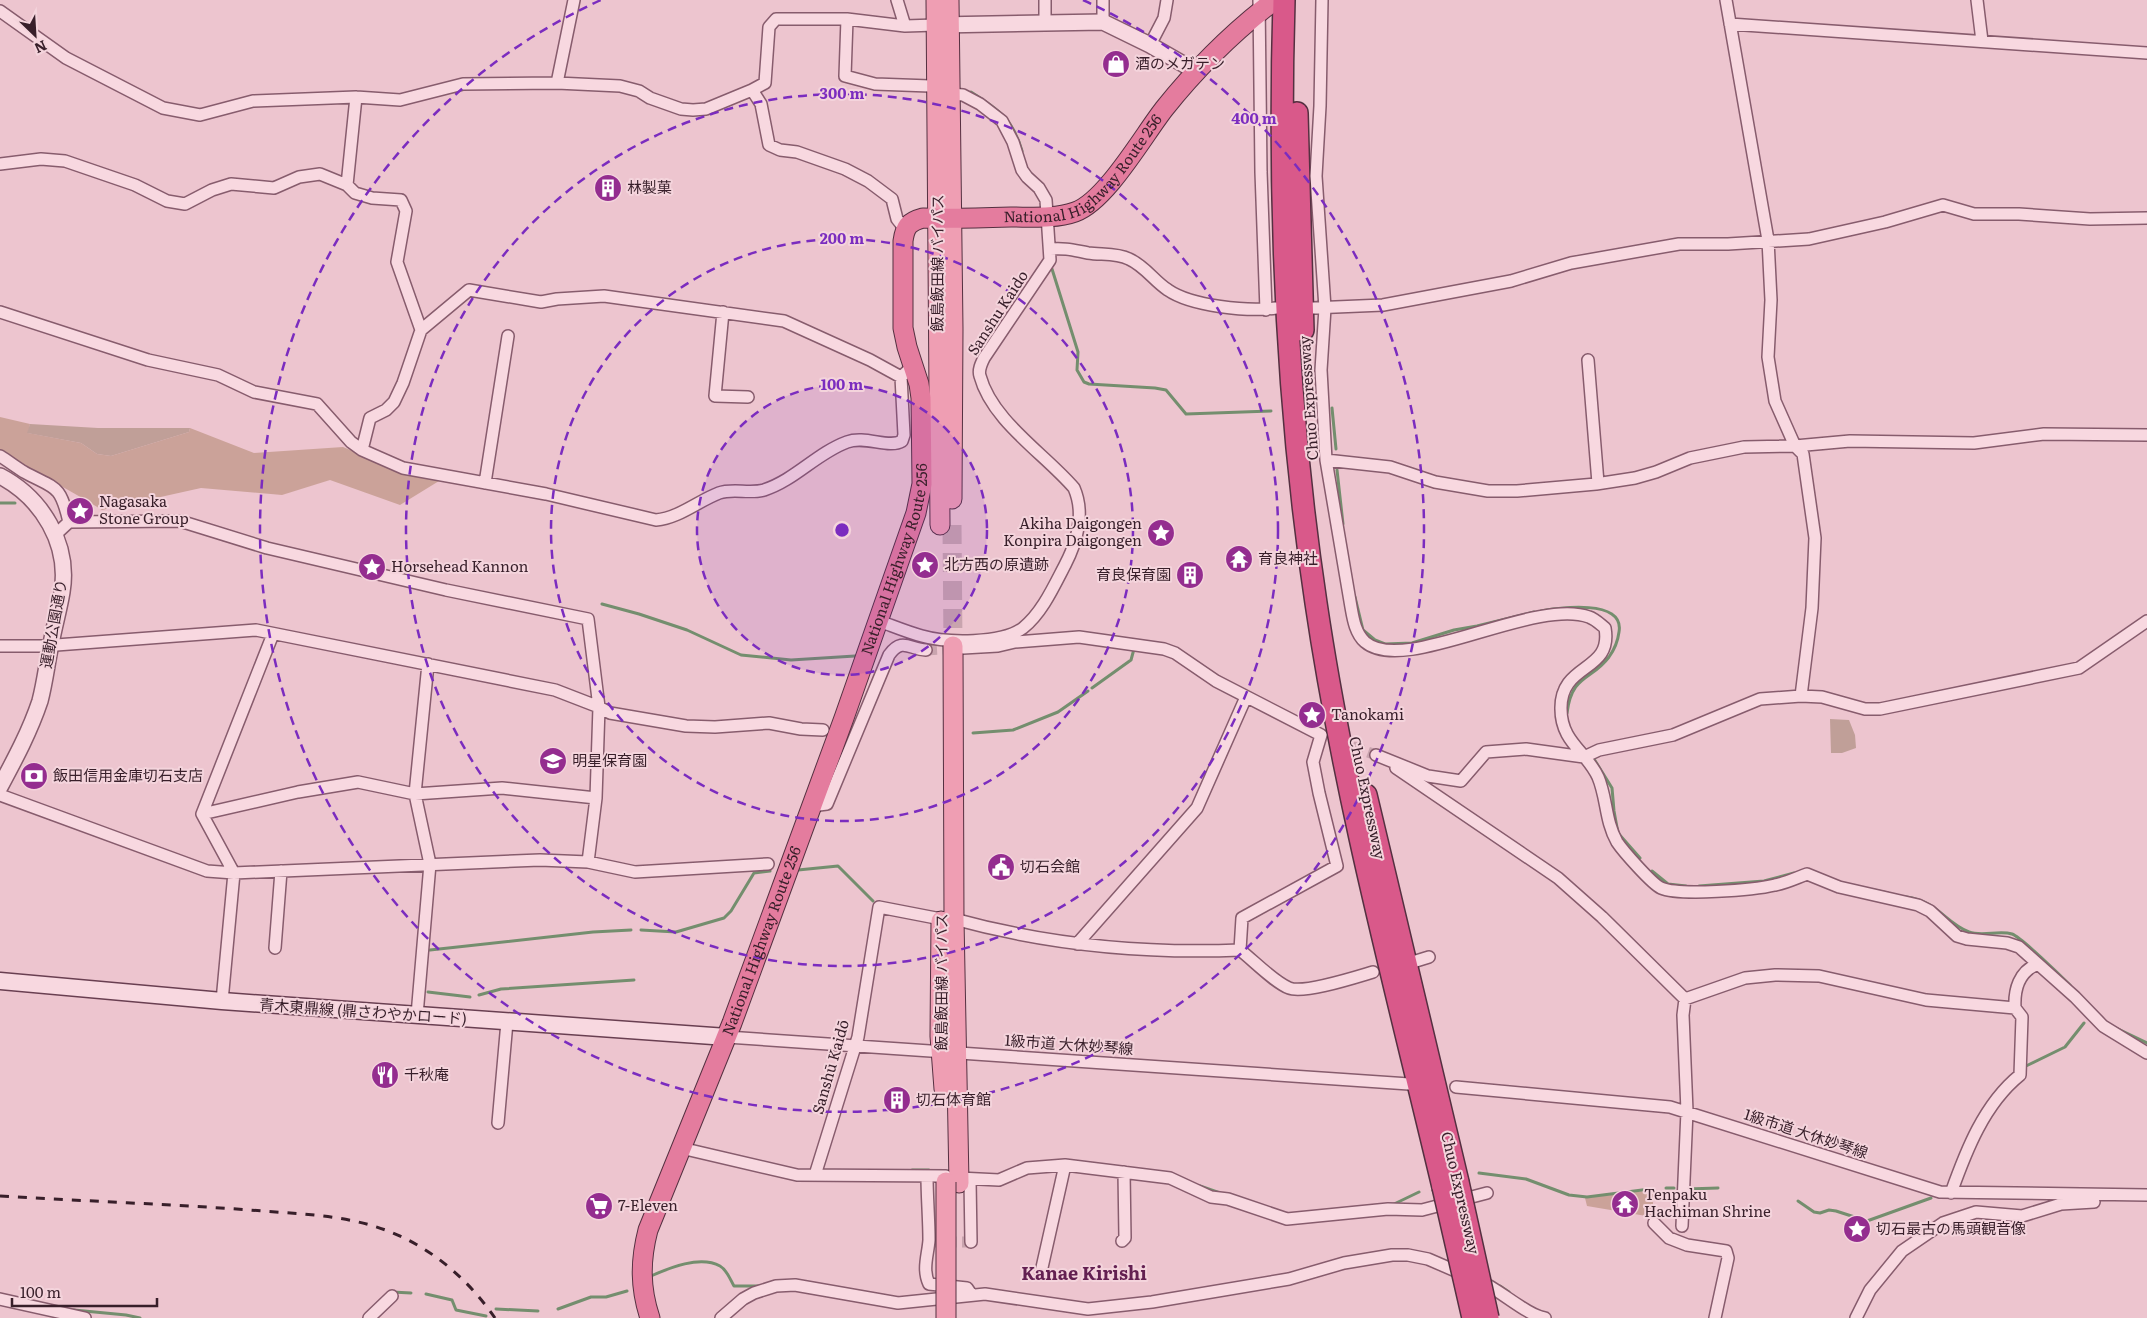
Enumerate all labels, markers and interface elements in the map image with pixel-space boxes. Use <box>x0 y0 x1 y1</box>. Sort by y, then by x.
north arrow <box>10 10 60 60</box>
text: N <box>31 36 50 59</box>
shop icon: 酒のメガテン <box>1101 49 1131 79</box>
place label: 酒のメガテン <box>1135 51 1225 74</box>
text: 300 m <box>820 81 864 104</box>
text: 400 m <box>1231 106 1277 129</box>
street label: National Highway Route 256 <box>1003 109 1167 227</box>
building icon: 林製菓 <box>593 173 623 203</box>
place label: 林製菓 <box>627 175 672 198</box>
street label: 飯島飯田線 バイパス <box>925 194 948 332</box>
text: 200 m <box>820 226 864 249</box>
street label: Sanshu Kaido <box>961 265 1033 359</box>
street label: Chuo Expressway <box>1292 335 1323 461</box>
text: 100 m <box>821 372 863 395</box>
street label: National Highway Route 256 <box>854 463 932 658</box>
place label: Nagasaka Stone Group <box>99 489 189 529</box>
place icon: Nagasaka Stone Group <box>65 496 95 526</box>
place label: Akiha Daigongen Konpira Daigongen <box>1003 511 1142 551</box>
place icon: Akiha Daigongen Konpira Daigongen <box>1146 518 1176 548</box>
centre of rings <box>833 521 851 539</box>
temple icon: 育良神社 <box>1224 544 1254 574</box>
place label: 育良神社 <box>1258 546 1318 569</box>
place icon: 北方西の原遺跡 <box>910 550 940 580</box>
place icon: Horsehead Kannon <box>357 552 387 582</box>
place label: 北方西の原遺跡 <box>944 552 1049 575</box>
place label: Horsehead Kannon <box>391 554 529 577</box>
building icon: 育良保育園 <box>1175 560 1205 590</box>
place label: 育良保育園 <box>1096 562 1171 585</box>
street label: 運動公園通り <box>33 577 72 670</box>
place icon: Tanokami <box>1297 700 1327 730</box>
place label: Tanokami <box>1331 702 1404 725</box>
street label: Chuo Expressway <box>1344 734 1393 862</box>
school or university icon: 明星保育園 <box>538 746 568 776</box>
place label: 明星保育園 <box>572 748 647 771</box>
bank icon: 飯田信用金庫切石支店 <box>19 761 49 791</box>
place label: 飯田信用金庫切石支店 <box>53 763 203 786</box>
street label: National Highway Route 256 <box>715 843 806 1039</box>
public building icon: 切石会館 <box>986 852 1016 882</box>
place label: 切石会館 <box>1020 854 1080 877</box>
street label: 飯島飯田線 バイパス <box>929 913 952 1051</box>
street label: 青木東鼎線 (鼎さわやかロード) <box>259 992 468 1029</box>
street label: Sanshū Kaidō <box>805 1016 854 1117</box>
street label: 1級市道 大休妙琴線 <box>1004 1028 1134 1059</box>
restaurant icon: 千秋庵 <box>370 1060 400 1090</box>
place label: 千秋庵 <box>404 1062 449 1085</box>
building icon: 切石体育館 <box>882 1085 912 1115</box>
place label: 切石体育館 <box>916 1087 991 1110</box>
street label: 1級市道 大休妙琴線 <box>1742 1102 1871 1163</box>
street label: Chuo Expressway <box>1436 1129 1487 1257</box>
place label: Tenpaku Hachiman Shrine <box>1644 1182 1771 1222</box>
temple icon: Tenpaku Hachiman Shrine <box>1610 1189 1640 1219</box>
supermarket icon: 7-Eleven <box>584 1191 614 1221</box>
place label: 7-Eleven <box>618 1193 678 1216</box>
place icon: 切石最古の馬頭観音像 <box>1842 1214 1872 1244</box>
place label: 切石最古の馬頭観音像 <box>1876 1216 2026 1239</box>
district label: Kanae Kirishi <box>1021 1259 1147 1286</box>
scale bar <box>12 1276 158 1308</box>
text: 100 m <box>20 1280 61 1303</box>

